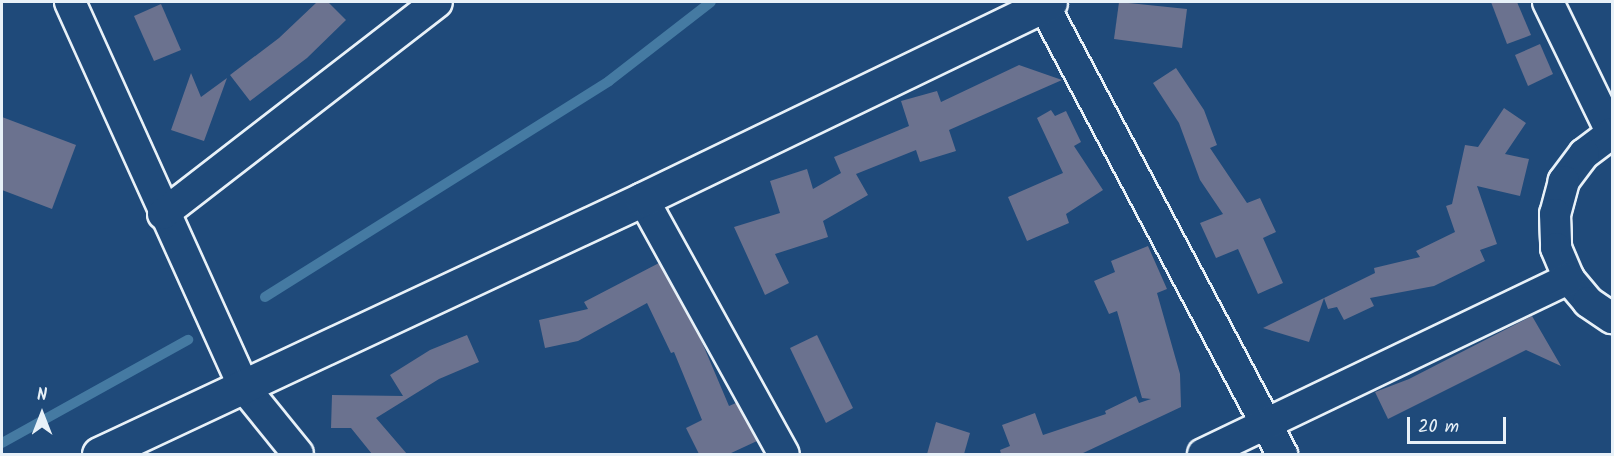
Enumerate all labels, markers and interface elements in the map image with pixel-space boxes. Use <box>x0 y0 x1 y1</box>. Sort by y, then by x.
text: N <box>37 383 47 408</box>
north arrow <box>12 384 72 444</box>
scale bar <box>1410 405 1509 443</box>
text: 20 m <box>1418 413 1459 442</box>

